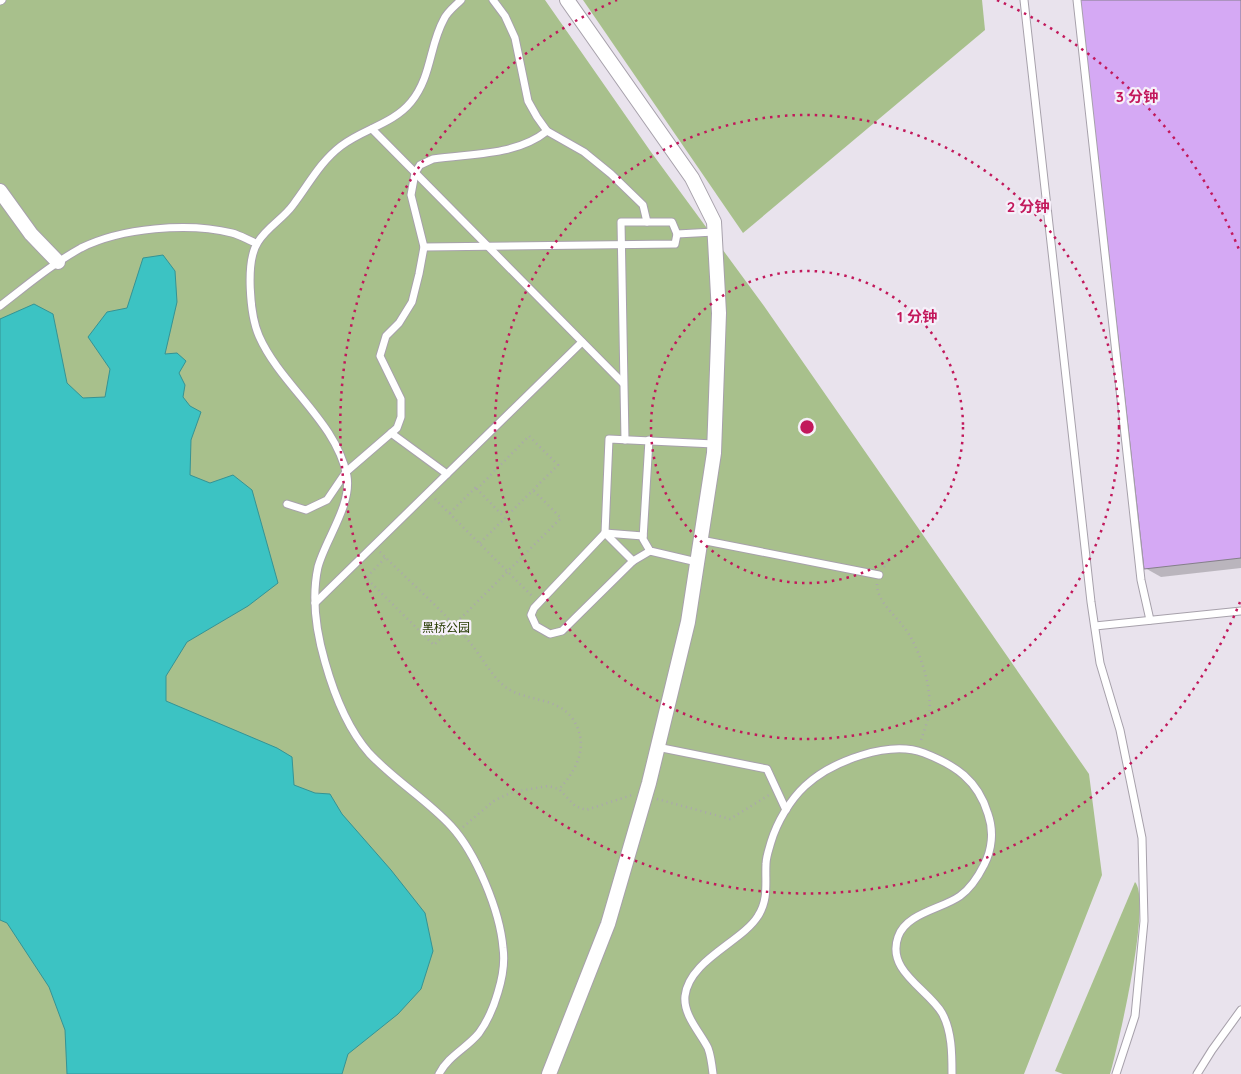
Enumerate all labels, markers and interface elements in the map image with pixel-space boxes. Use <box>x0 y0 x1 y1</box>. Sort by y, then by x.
text: 3 分钟 <box>1116 87 1158 106</box>
text: 2 分钟 <box>1007 197 1049 216</box>
text: 1 分钟 <box>897 307 937 326</box>
centre of rings <box>798 418 816 436</box>
park label: 黑桥公园 <box>422 620 470 635</box>

